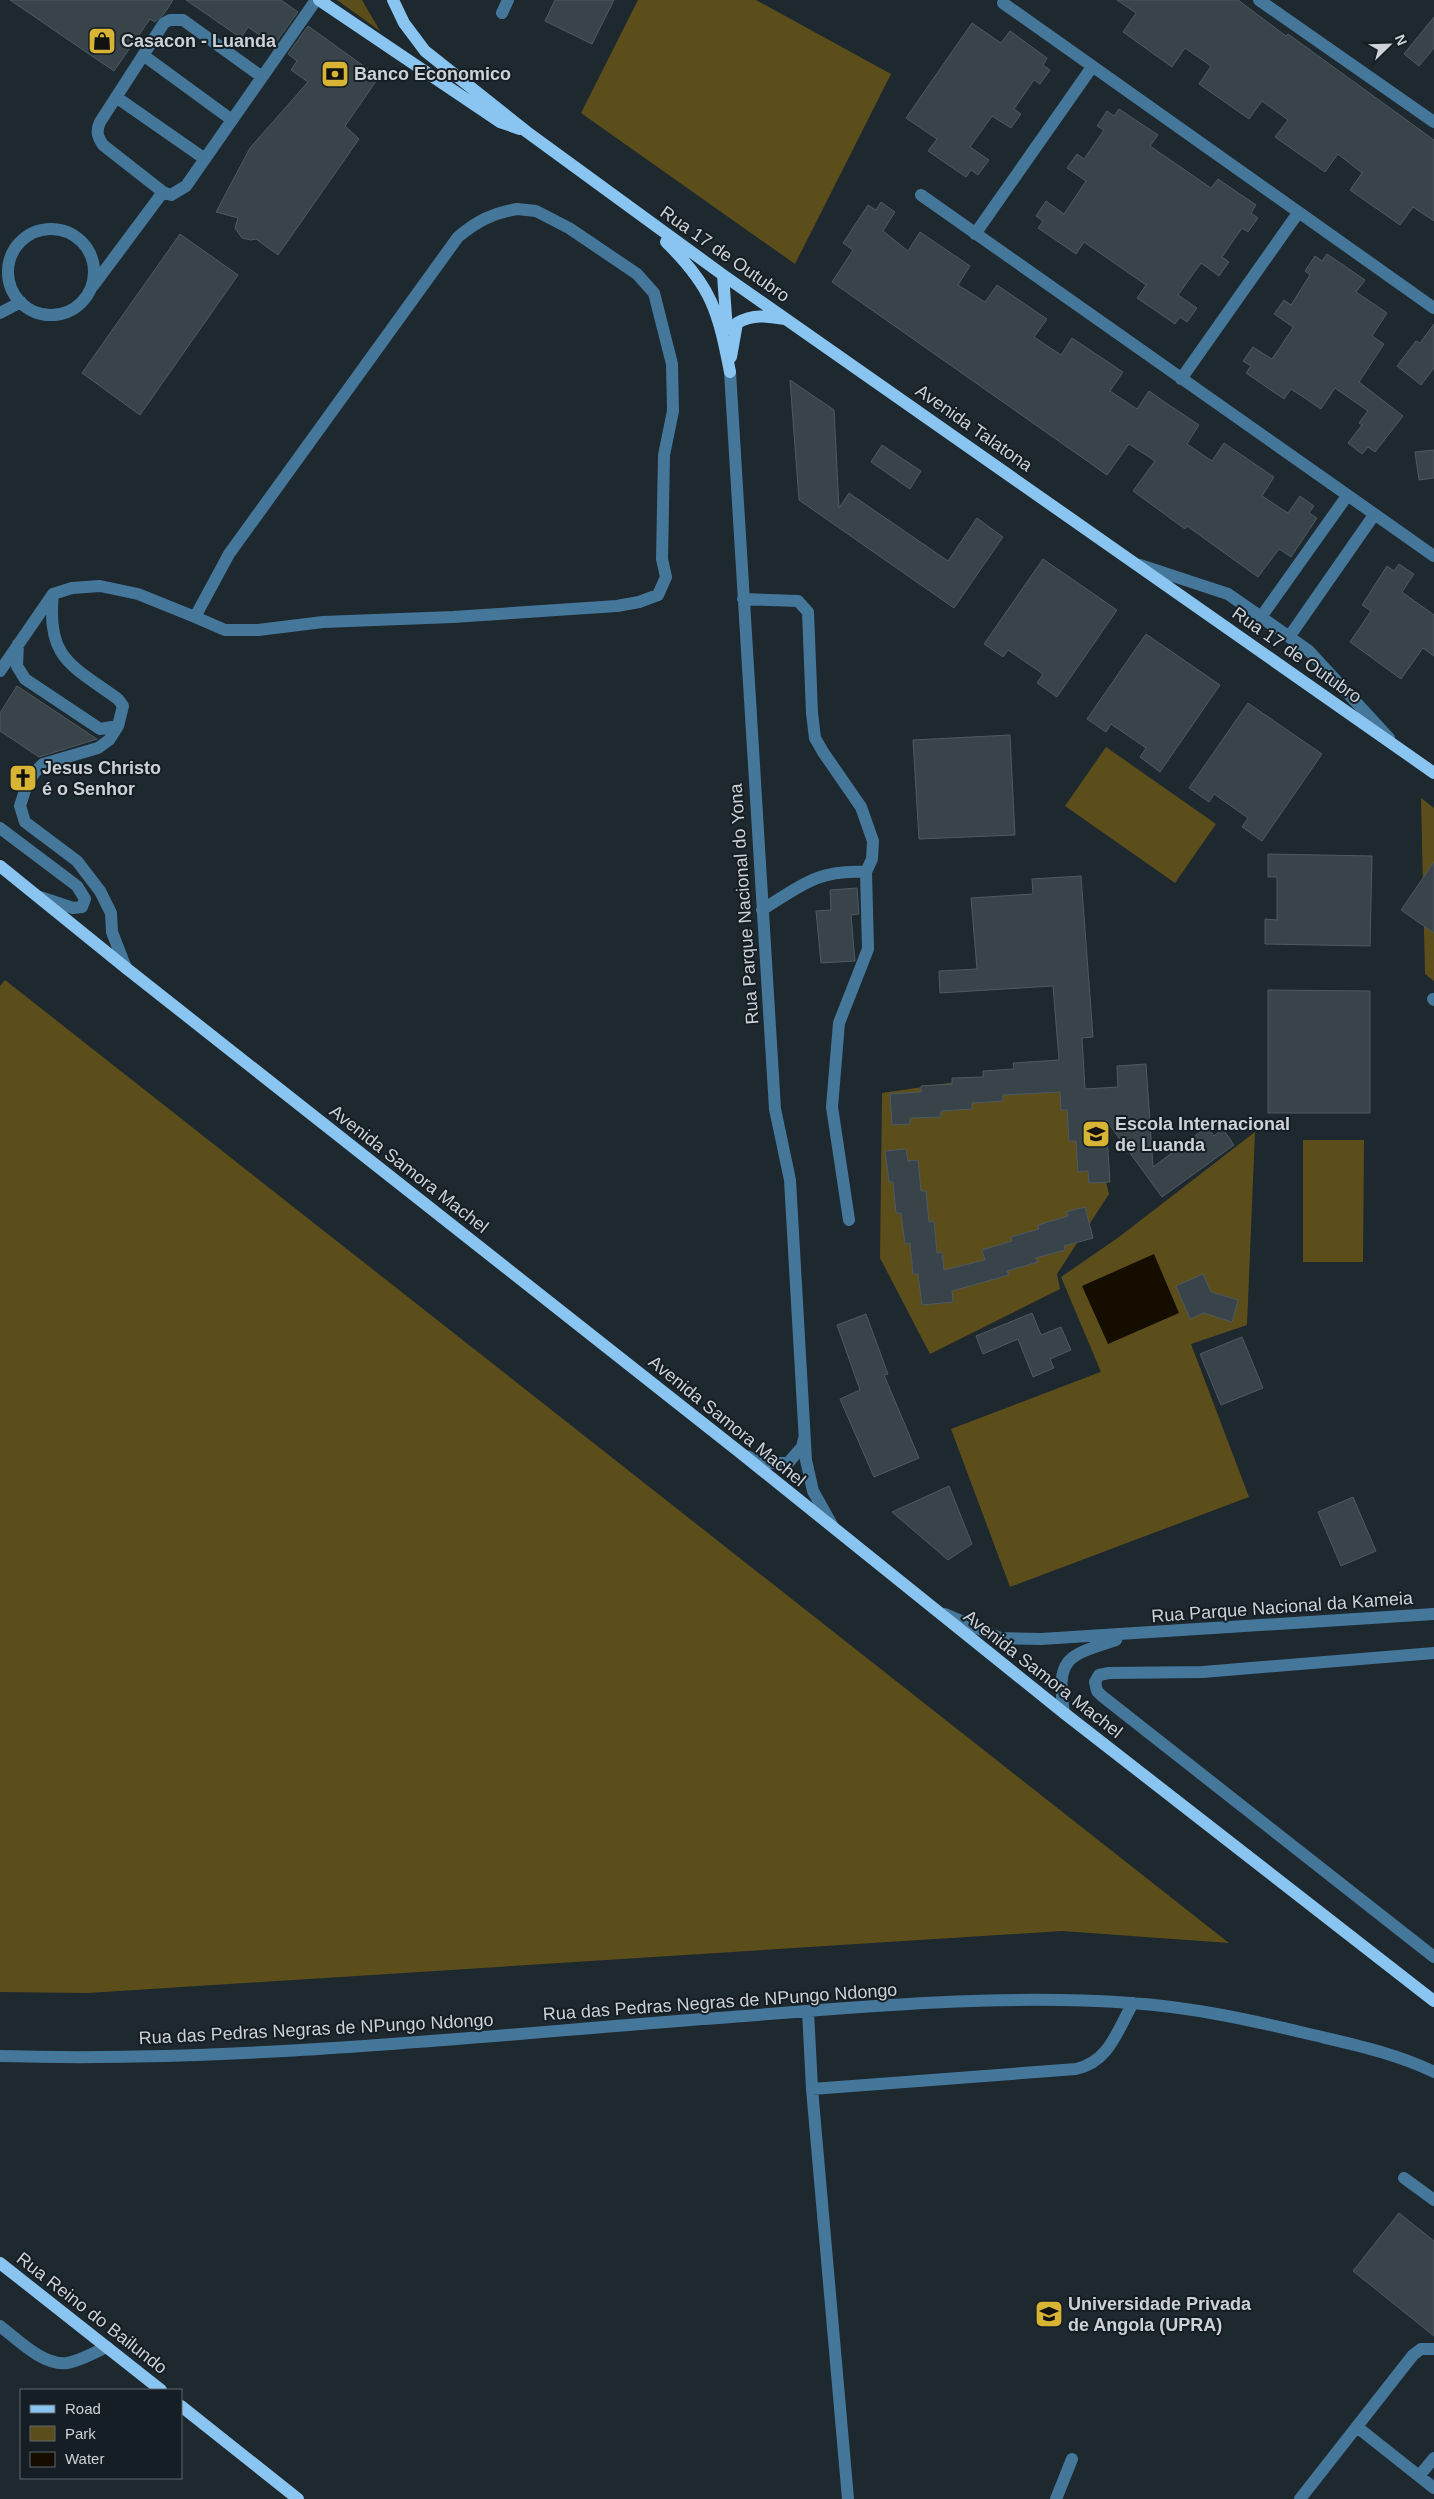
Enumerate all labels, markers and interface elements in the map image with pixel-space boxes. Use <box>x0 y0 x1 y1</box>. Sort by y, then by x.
north arrow <box>1364 20 1414 70</box>
shop icon: Casacon - Luanda <box>87 26 117 56</box>
place label: Casacon - Luanda <box>121 31 277 51</box>
text: N <box>1392 32 1410 48</box>
bank icon: Banco Economico <box>320 59 350 89</box>
place label: Banco Economico <box>354 64 511 84</box>
street label: Rua 17 de Outubro <box>657 202 793 306</box>
street label: Avenida Talatona <box>912 380 1037 476</box>
street label: Rua 17 de Outubro <box>1229 603 1365 707</box>
place label: Jesus Christo é o Senhor <box>42 758 161 799</box>
church icon: Jesus Christo é o Senhor <box>8 763 38 793</box>
street label: Rua Parque Nacional do Yona <box>726 782 762 1025</box>
street label: Avenida Samora Machel <box>326 1101 492 1237</box>
place label: Escola Internacional de Luanda <box>1115 1114 1290 1155</box>
school or university icon: Escola Internacional de Luanda <box>1081 1119 1111 1149</box>
street label: Avenida Samora Machel <box>645 1352 809 1490</box>
street label: Rua Parque Nacional da Kameia <box>1151 1588 1414 1626</box>
street label: Avenida Samora Machel <box>960 1606 1126 1742</box>
street label: Rua das Pedras Negras de NPungo Ndongo <box>542 1980 898 2024</box>
street label: Rua das Pedras Negras de NPungo Ndongo <box>138 2010 494 2048</box>
street label: Rua Reino do Bailundo <box>13 2248 171 2378</box>
place label: Universidade Privada de Angola (UPRA) <box>1068 2294 1252 2335</box>
school or university icon: Universidade Privada de Angola (UPRA) <box>1034 2299 1064 2329</box>
legend <box>20 2389 182 2479</box>
text: Road <box>65 2400 101 2417</box>
text: Park <box>65 2425 96 2442</box>
text: Water <box>65 2450 104 2467</box>

